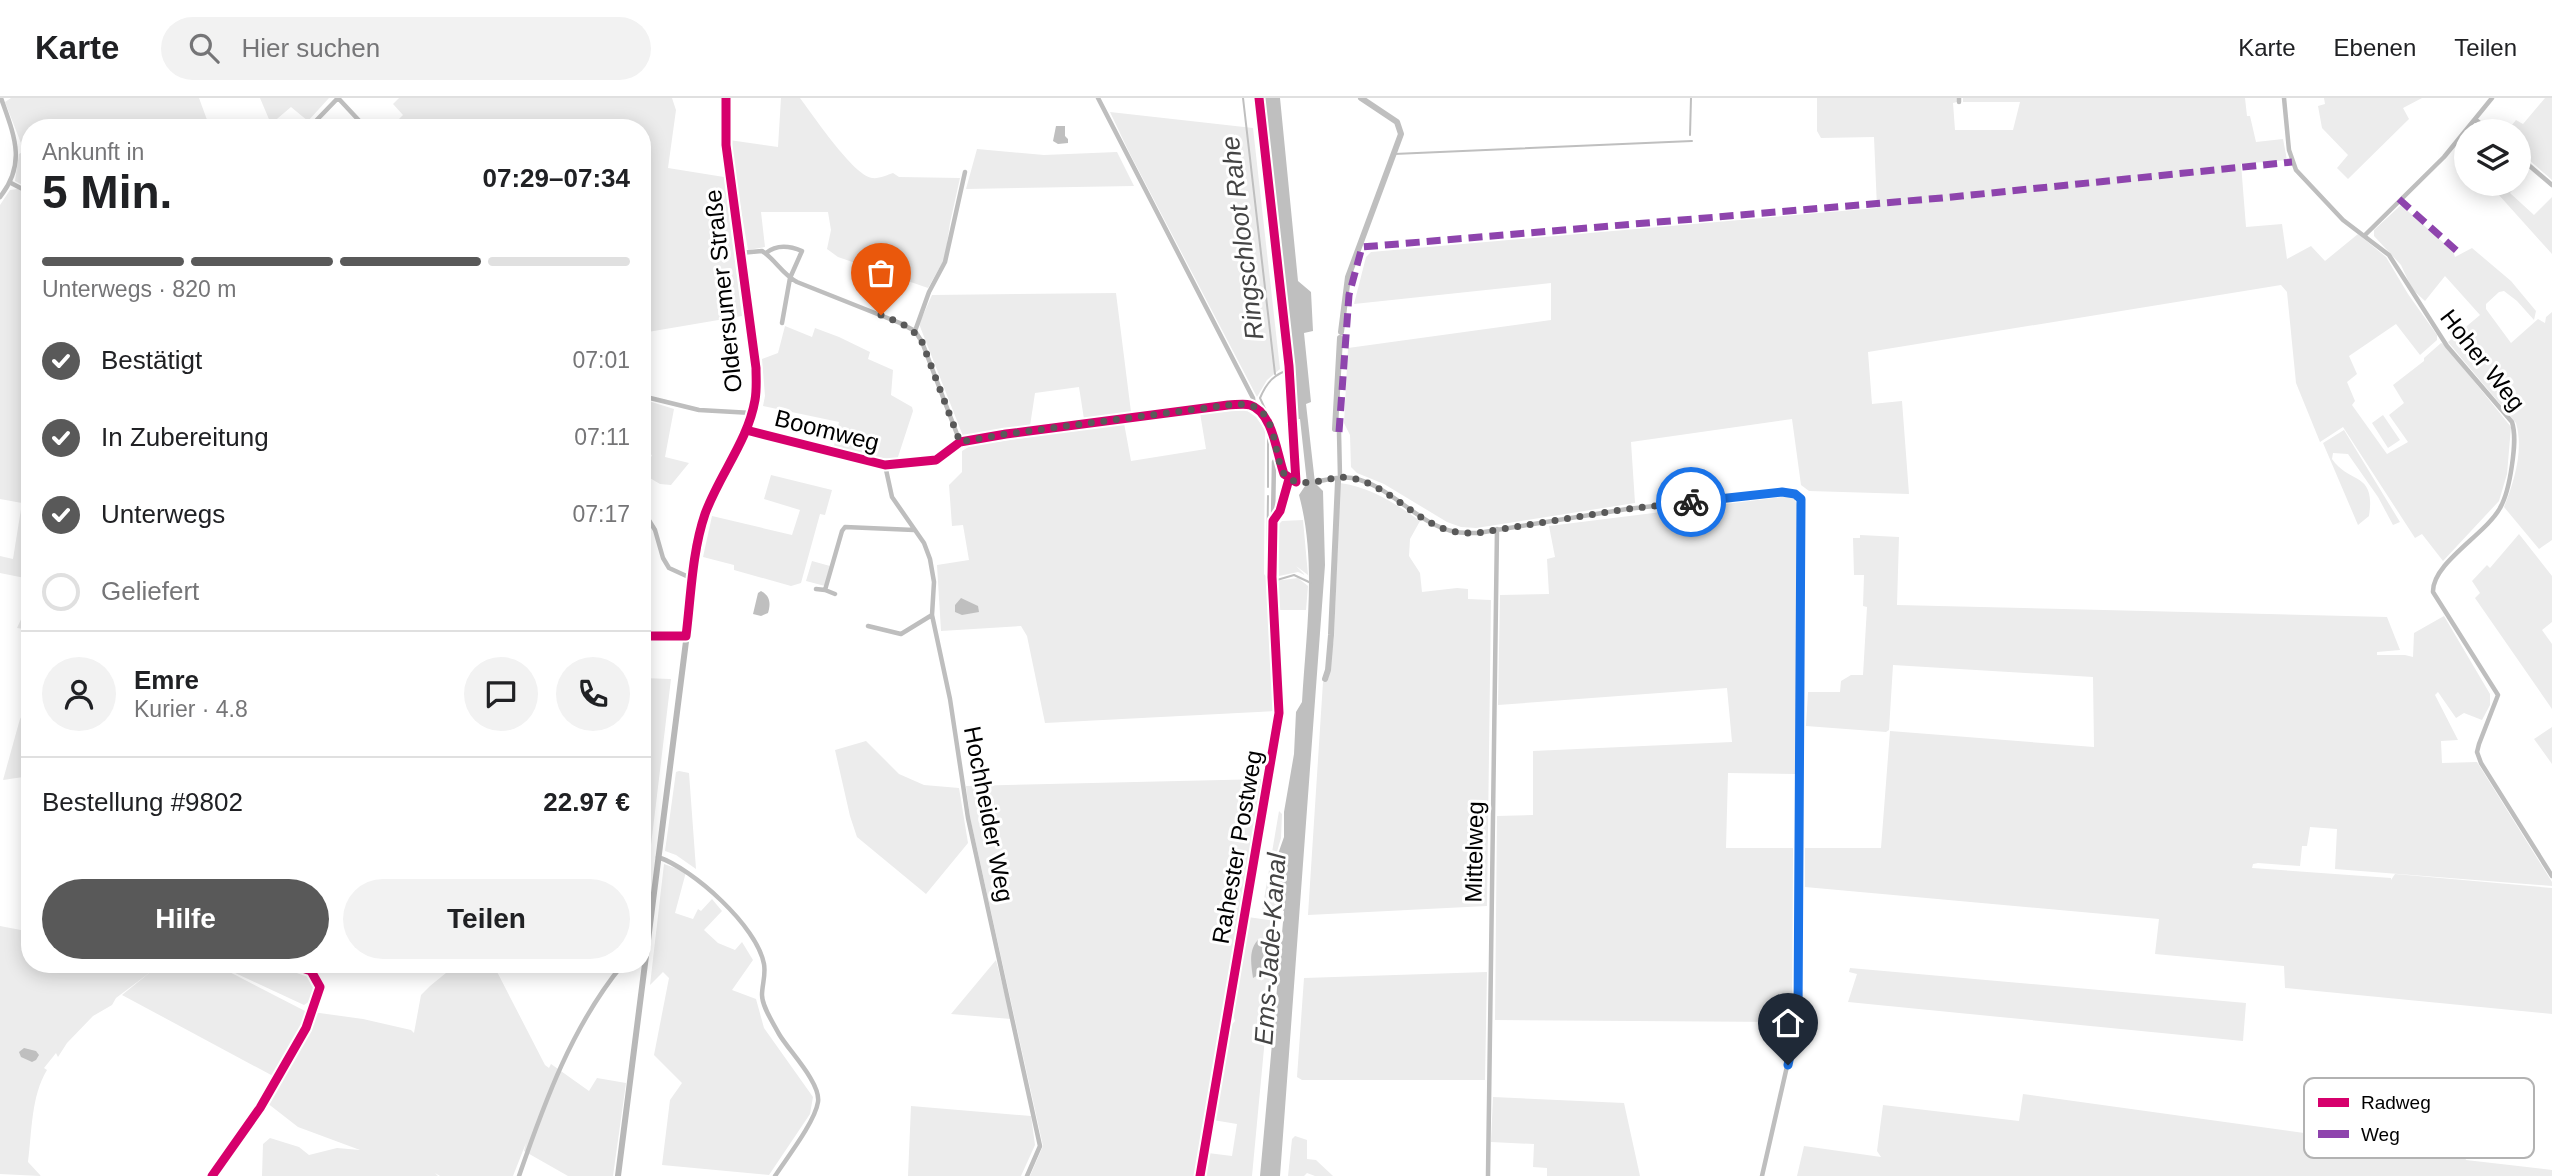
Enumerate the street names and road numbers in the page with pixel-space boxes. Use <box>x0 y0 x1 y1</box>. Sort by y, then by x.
street label: Oldersumer Straße <box>699 188 747 394</box>
street label: Hoher Weg <box>2435 304 2531 416</box>
street label: Boomweg <box>772 404 882 456</box>
street label: Hochheider Weg <box>959 724 1019 904</box>
street label: Rahester Postweg <box>1207 748 1267 946</box>
street label: Mittelweg <box>1460 801 1488 903</box>

